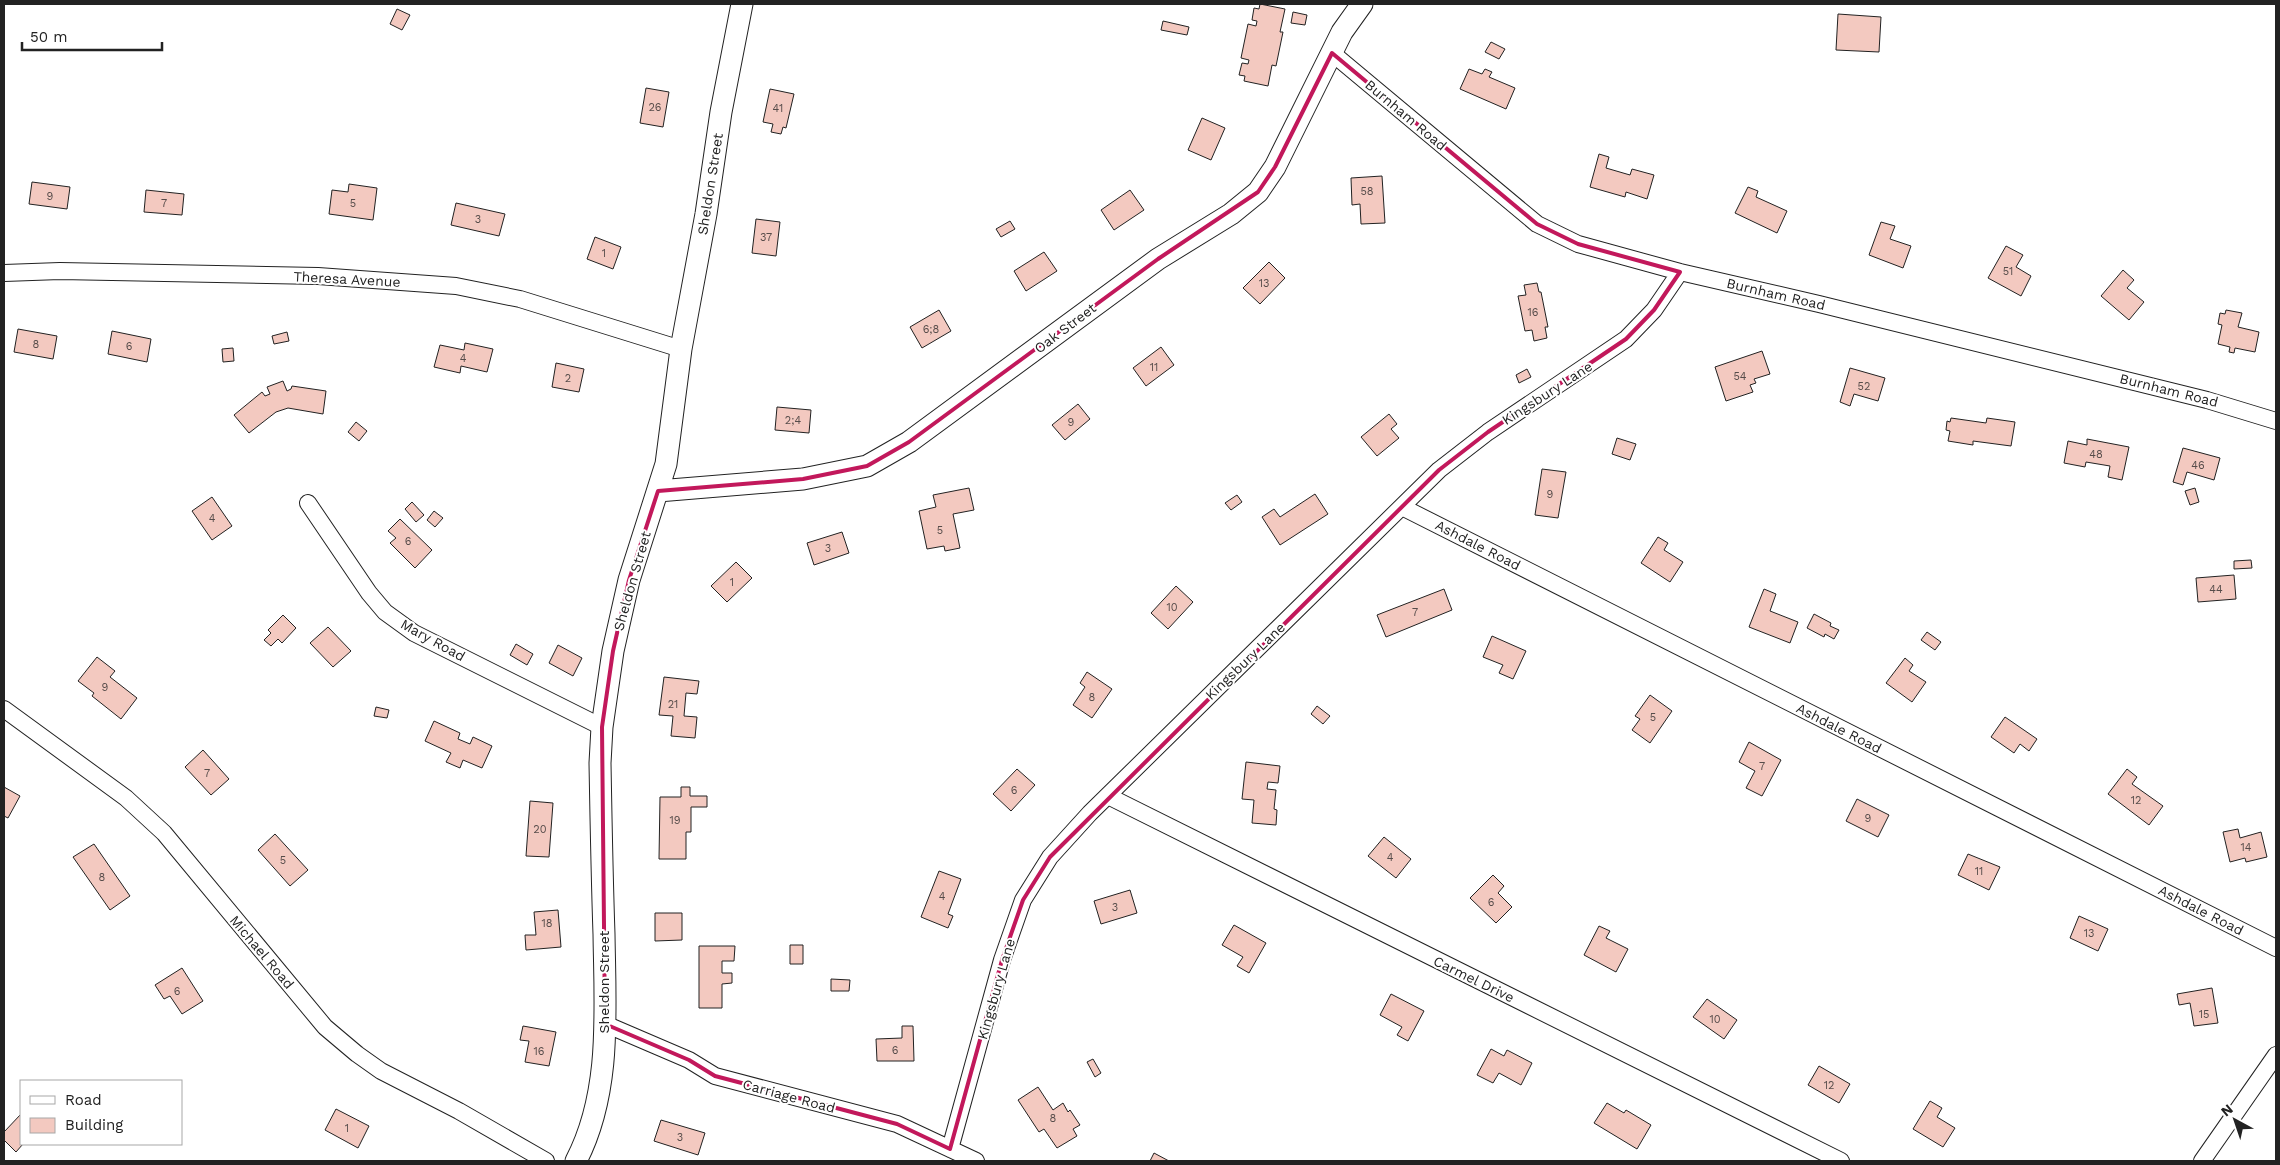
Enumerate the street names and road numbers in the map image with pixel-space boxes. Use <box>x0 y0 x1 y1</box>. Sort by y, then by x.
street label: Burnham Road <box>1362 76 1450 154</box>
street label: Sheldon Street <box>694 132 726 236</box>
street label: Theresa Avenue <box>293 268 401 290</box>
street label: Burnham Road <box>1725 275 1827 313</box>
street label: Oak Street <box>1031 300 1099 356</box>
street label: Kingsbury Lane <box>1499 358 1595 428</box>
street label: Burnham Road <box>2118 370 2220 410</box>
street label: Ashdale Road <box>1433 517 1523 573</box>
street label: Sheldon Street <box>610 529 654 633</box>
street label: Mary Road <box>398 616 468 664</box>
street label: Kingsbury Lane <box>1202 619 1288 703</box>
street label: Ashdale Road <box>1794 700 1884 756</box>
street label: Ashdale Road <box>2156 882 2246 938</box>
street label: Michael Road <box>227 912 297 992</box>
street label: Sheldon Street <box>596 930 612 1033</box>
street label: Kingsbury Lane <box>974 937 1018 1041</box>
street label: Carmel Drive <box>1431 953 1517 1005</box>
street label: Carriage Road <box>741 1076 837 1116</box>

